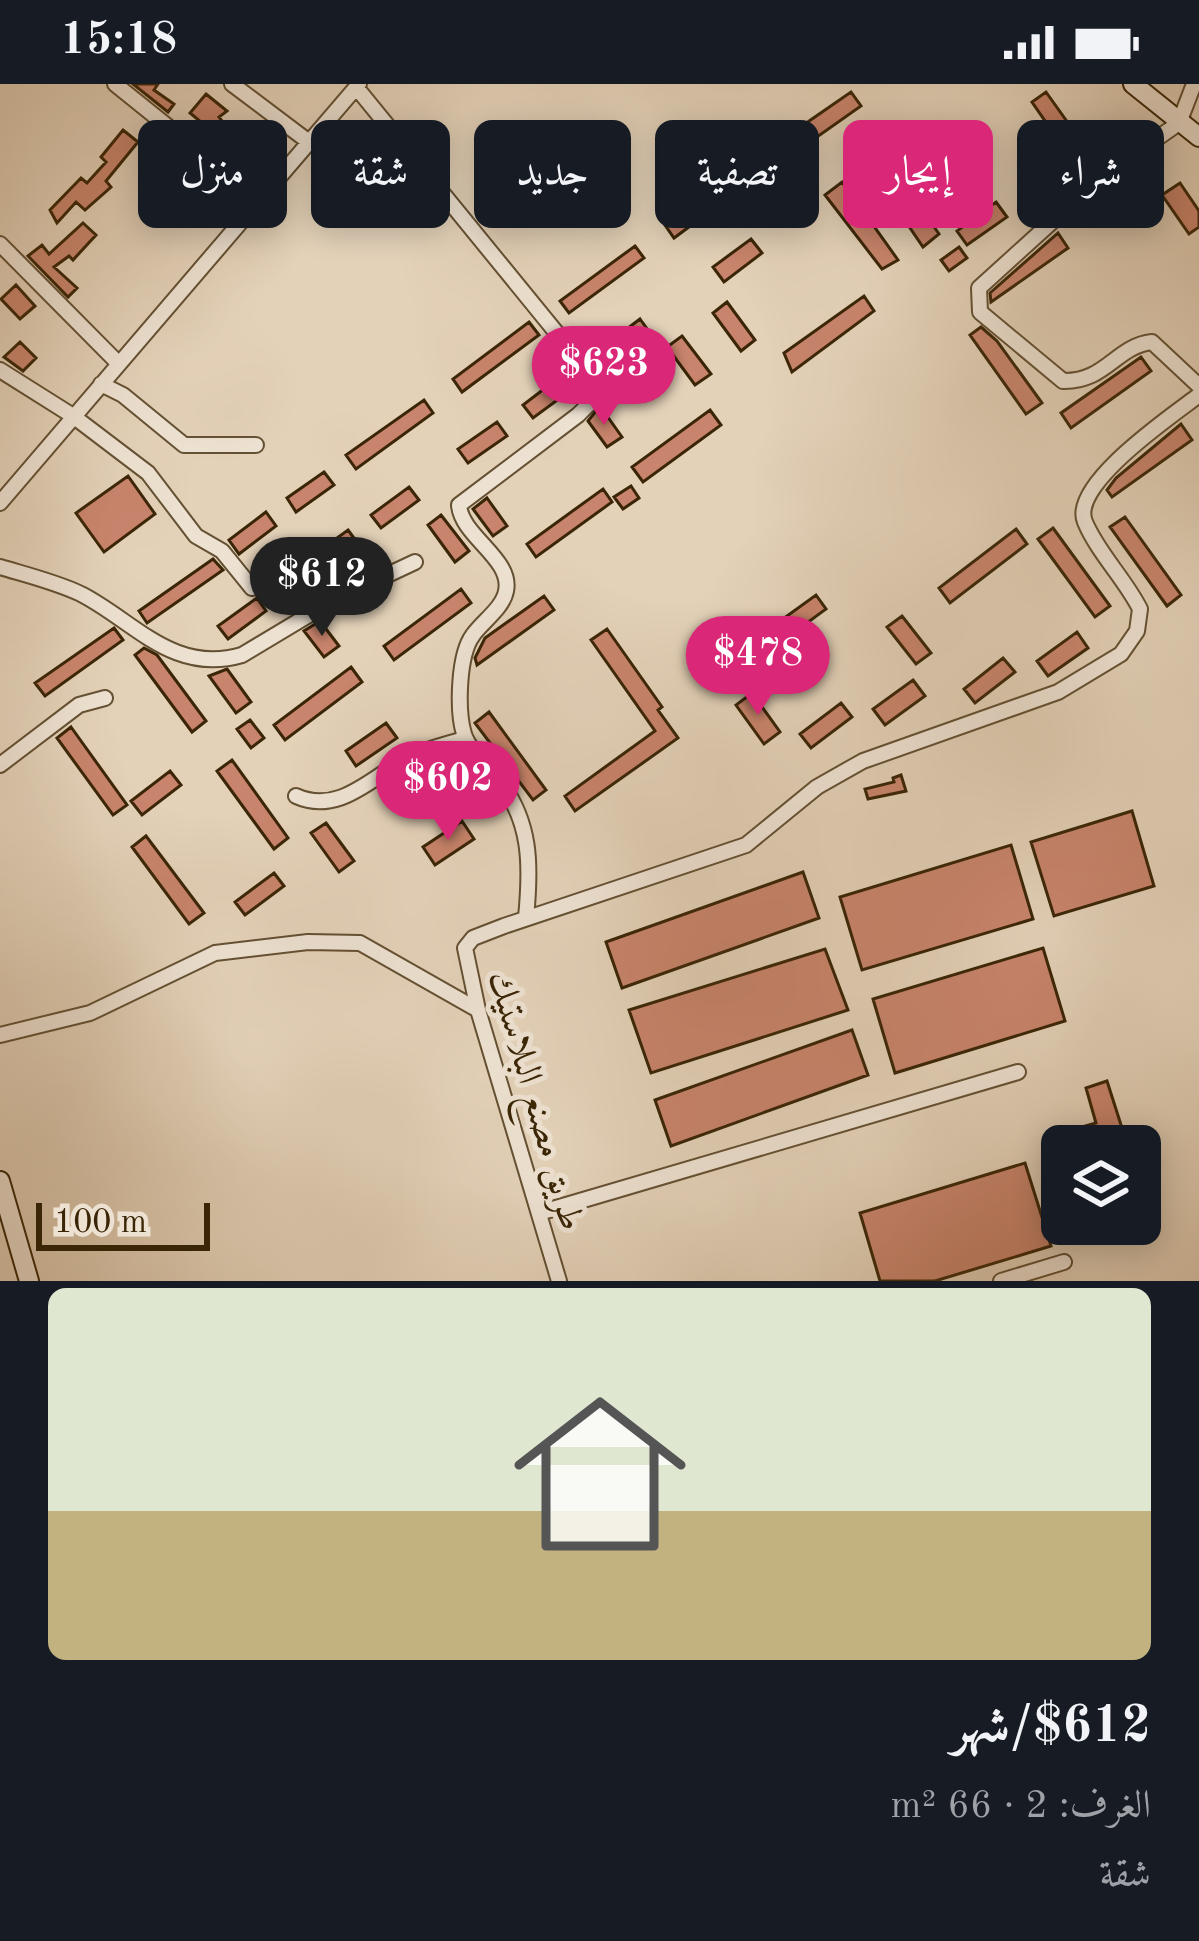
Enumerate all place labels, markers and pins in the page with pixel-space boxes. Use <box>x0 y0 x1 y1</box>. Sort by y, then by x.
pin: $623 <box>533 326 675 428</box>
pin: $612 <box>251 537 393 639</box>
pin: $478 <box>687 616 829 718</box>
pin: $602 <box>377 741 519 843</box>

